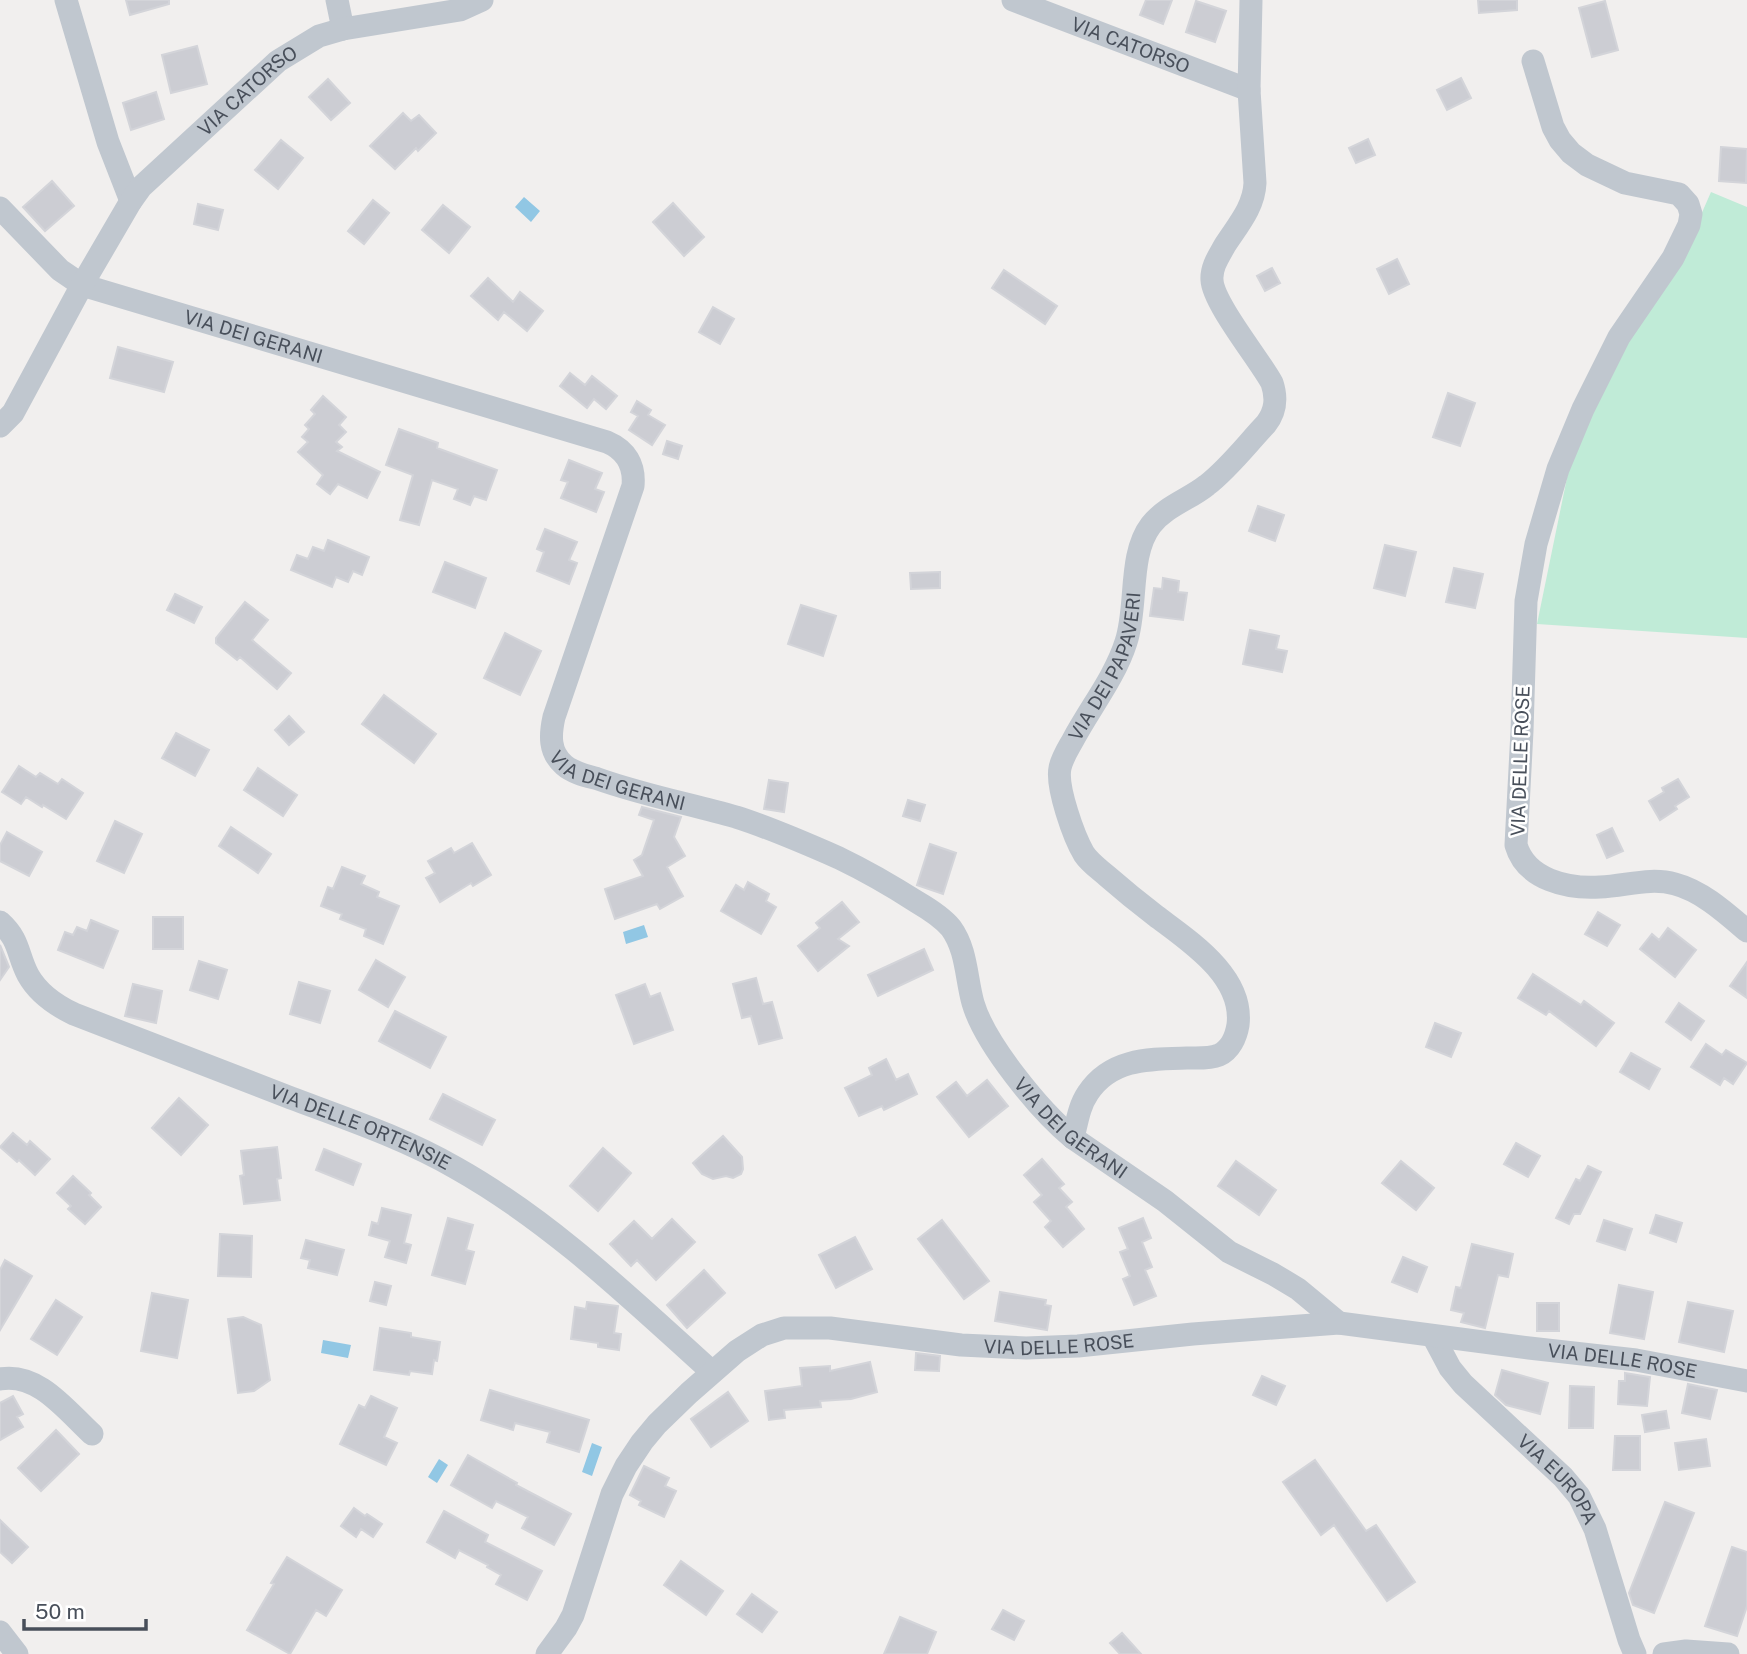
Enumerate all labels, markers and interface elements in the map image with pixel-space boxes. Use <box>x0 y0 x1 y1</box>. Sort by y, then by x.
street label: VIA CATORSO <box>1068 12 1193 77</box>
street label: VIA CATORSO <box>193 41 301 140</box>
street label: VIA DEI GERANI <box>182 305 325 367</box>
street label: VIA DEI PAPAVERI <box>1064 591 1144 745</box>
street label: VIA DELLE ROSE <box>1506 685 1534 837</box>
street label: VIA DEI GERANI <box>545 746 688 814</box>
street label: VIA DEI GERANI <box>1010 1073 1132 1183</box>
street label: VIA DELLE ORTENSIE <box>267 1080 455 1174</box>
street label: VIA DELLE ROSE <box>983 1329 1135 1359</box>
street label: VIA DELLE ROSE <box>1547 1339 1699 1382</box>
street label: VIA EUROPA <box>1513 1430 1602 1528</box>
scale bar <box>24 1588 147 1632</box>
text: 50 m <box>35 1599 85 1624</box>

